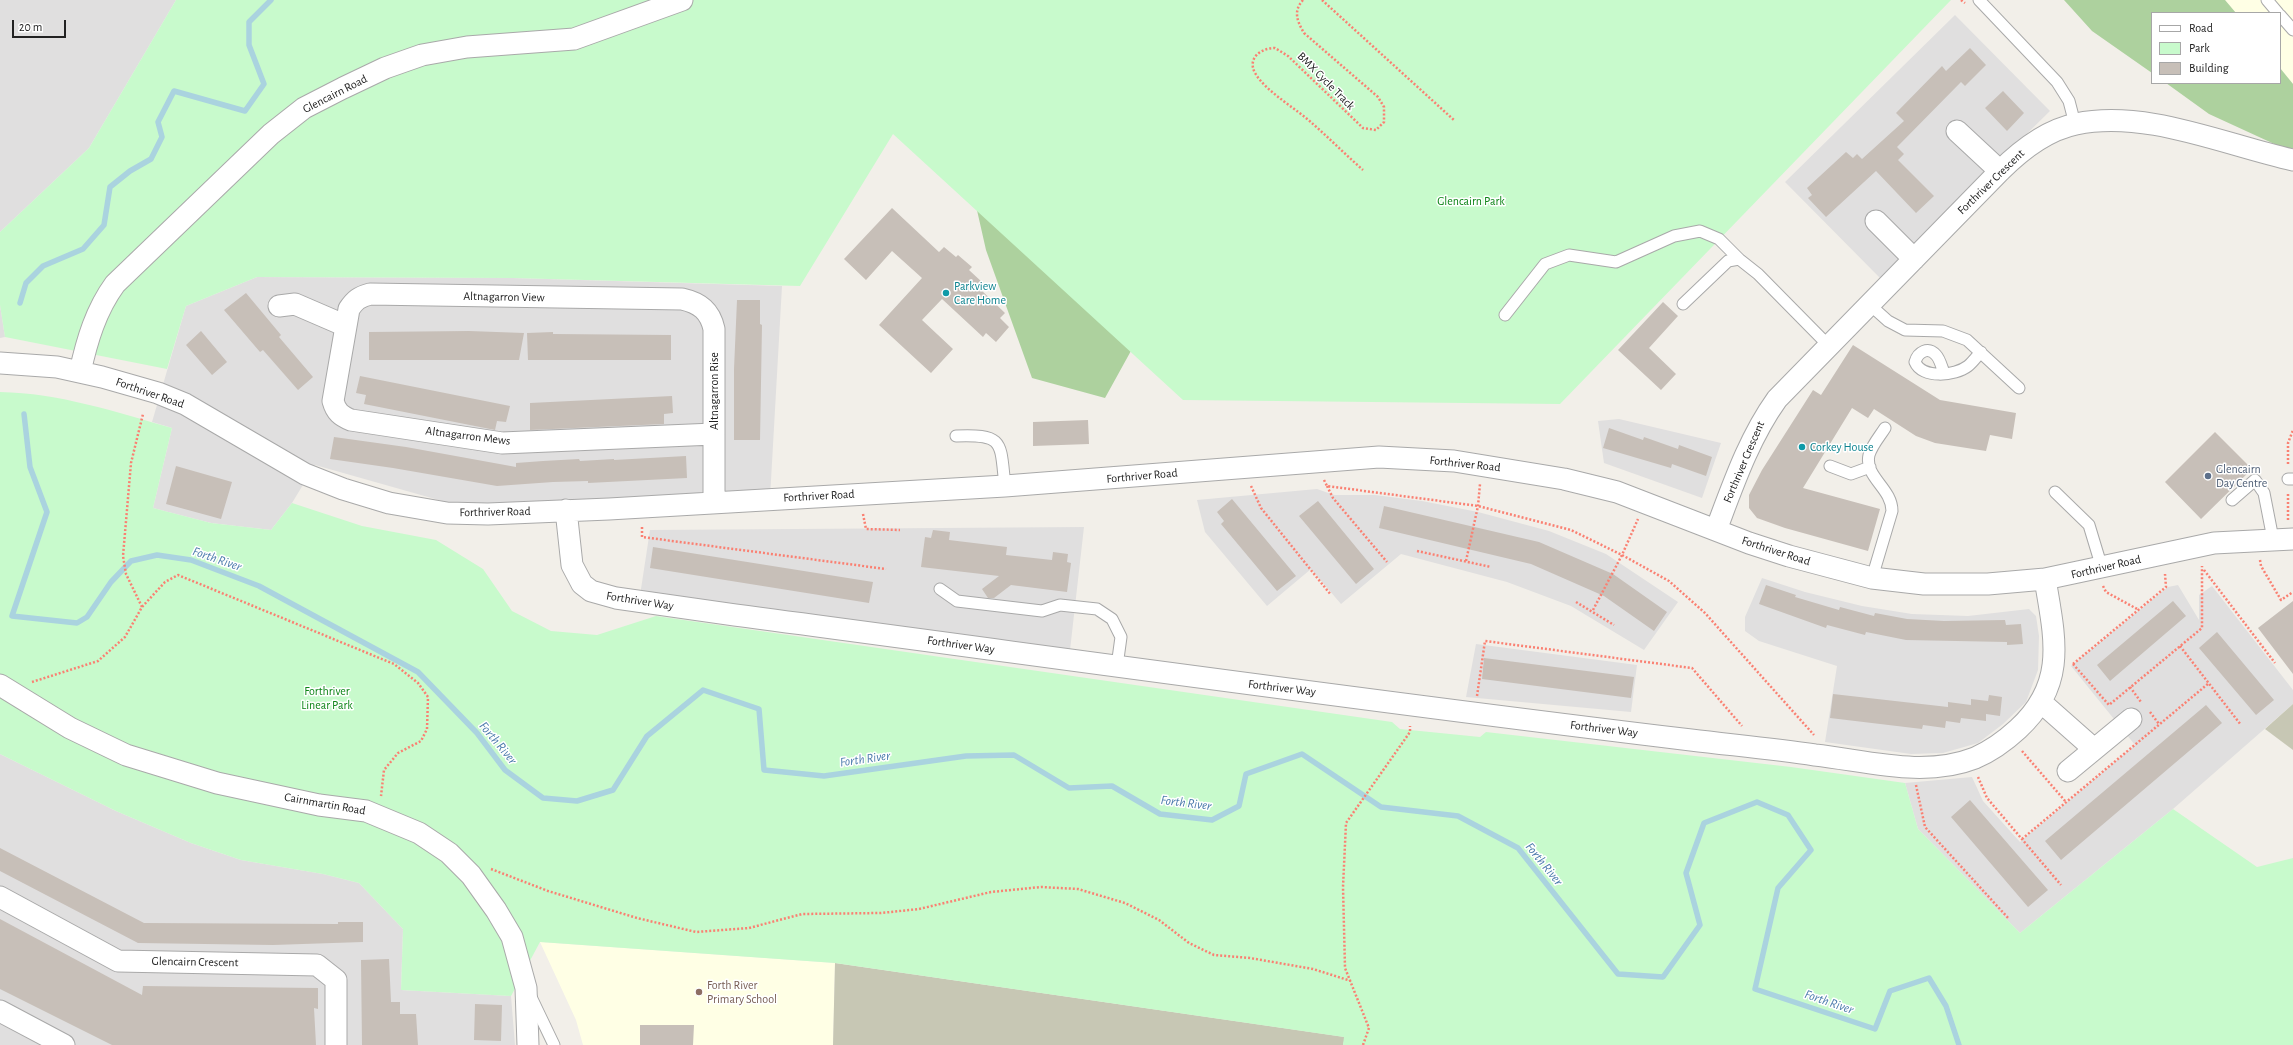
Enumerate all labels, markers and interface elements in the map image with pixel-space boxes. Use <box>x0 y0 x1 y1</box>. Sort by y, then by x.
scale bar <box>14 12 68 38</box>
legend <box>2151 12 2281 84</box>
text: 20 m <box>19 21 42 33</box>
text: Road <box>2189 22 2213 34</box>
text: Park <box>2189 42 2210 54</box>
street label: BMX Cycle Track <box>1294 49 1358 113</box>
text: Building <box>2189 62 2229 74</box>
street label: Glencairn Road <box>300 72 370 116</box>
street label: Forthriver Crescent <box>1955 146 2027 218</box>
park label: Glencairn Park <box>1437 194 1505 208</box>
place label: Parkview Care Home <box>954 279 1006 307</box>
marker: Parkview Care Home <box>941 288 951 298</box>
street label: Altnagarron View <box>463 289 545 305</box>
street label: Altnagarron Rise <box>707 352 721 430</box>
street label: Forthriver Road <box>114 375 186 411</box>
street label: Forthriver Crescent <box>1720 419 1768 505</box>
street label: Altnagarron Mews <box>425 424 511 448</box>
place label: Corkey House <box>1810 440 1874 454</box>
marker: Corkey House <box>1797 442 1807 452</box>
street label: Forthriver Road <box>1429 453 1501 475</box>
place label: Glencairn Day Centre <box>2216 462 2267 490</box>
street label: Forthriver Road <box>1106 466 1178 486</box>
marker: Glencairn Day Centre <box>2203 471 2213 481</box>
street label: Forthriver Road <box>783 487 855 505</box>
street label: Forthriver Road <box>459 504 531 520</box>
street label: Forthriver Road <box>1740 533 1812 569</box>
water label: Forth River <box>190 543 244 575</box>
street label: Forthriver Road <box>2070 552 2142 582</box>
street label: Forthriver Way <box>605 589 675 613</box>
street label: Forthriver Way <box>926 633 996 657</box>
street label: Forthriver Way <box>1247 677 1317 699</box>
park label: Forthriver Linear Park <box>301 684 353 712</box>
street label: Forthriver Way <box>1569 718 1639 740</box>
water label: Forth River <box>476 719 520 767</box>
water label: Forth River <box>839 748 891 770</box>
street label: Cairnmartin Road <box>283 790 367 818</box>
water label: Forth River <box>1160 792 1212 814</box>
water label: Forth River <box>1522 839 1566 889</box>
street label: Glencairn Crescent <box>151 954 239 970</box>
place label: Forth River Primary School <box>707 978 777 1006</box>
water label: Forth River <box>1802 986 1856 1018</box>
marker: Forth River Primary School <box>694 987 704 997</box>

